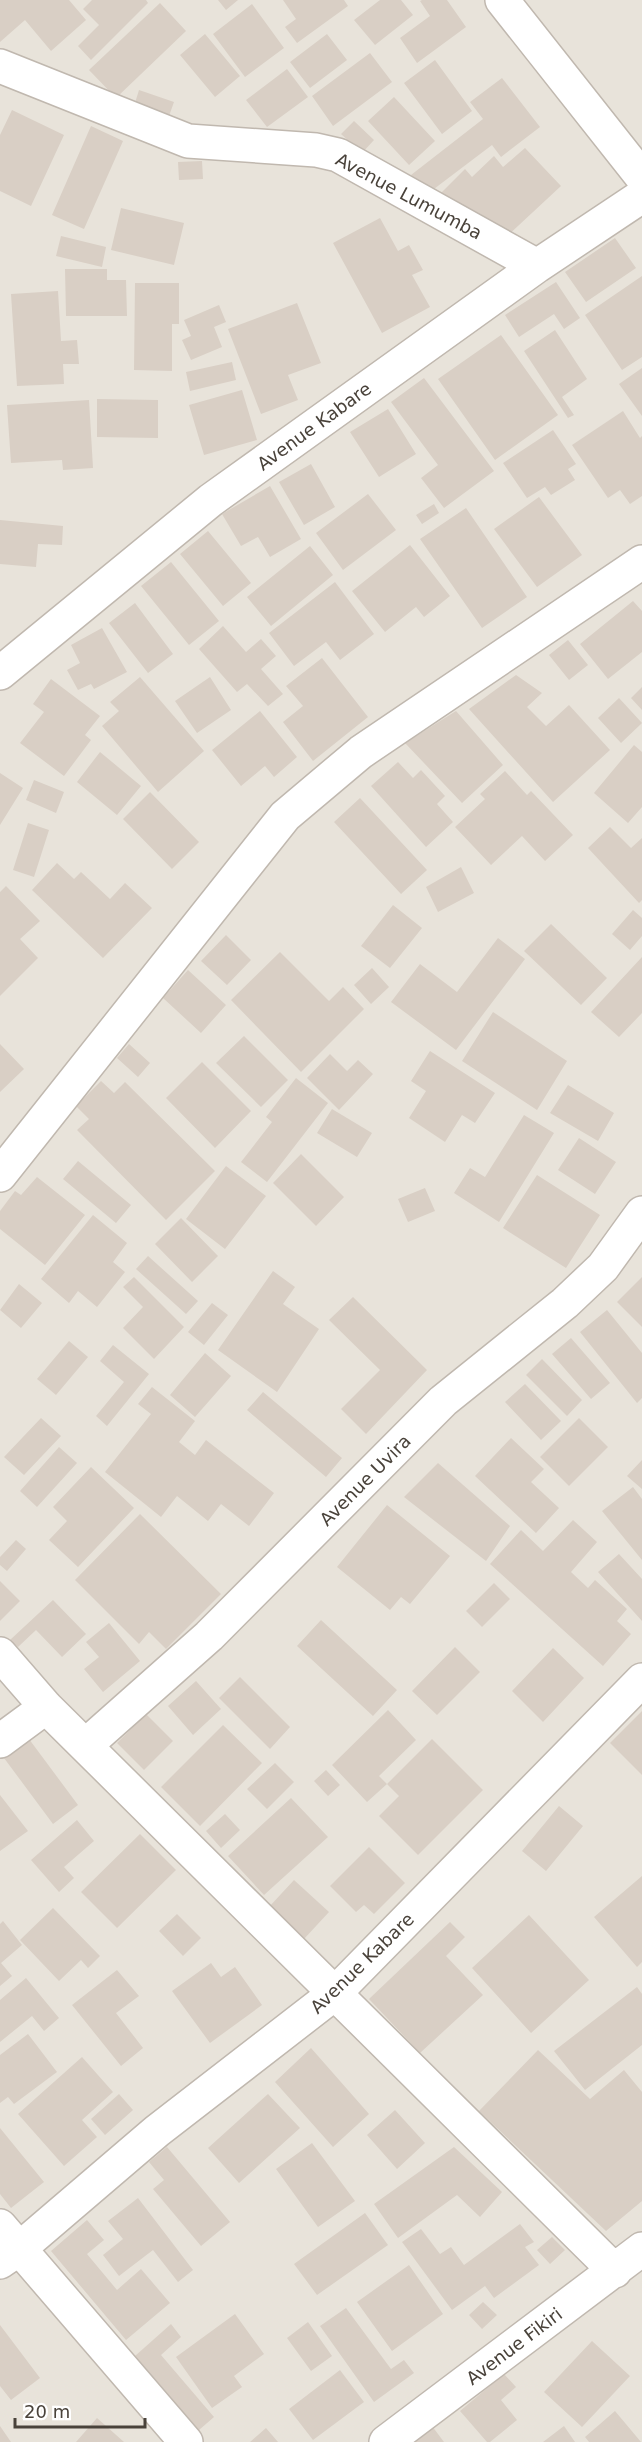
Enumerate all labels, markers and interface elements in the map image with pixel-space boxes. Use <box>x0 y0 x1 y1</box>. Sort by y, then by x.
street label: Avenue Lumumba <box>332 149 486 243</box>
street label: Avenue Kabare <box>253 378 375 474</box>
street label: Avenue Uvira <box>315 1430 415 1530</box>
street label: Avenue Kabare <box>306 1908 418 2018</box>
street label: Avenue Fikiri <box>462 2303 566 2389</box>
scale bar <box>15 2391 146 2429</box>
text: 20 m <box>24 2401 70 2422</box>

